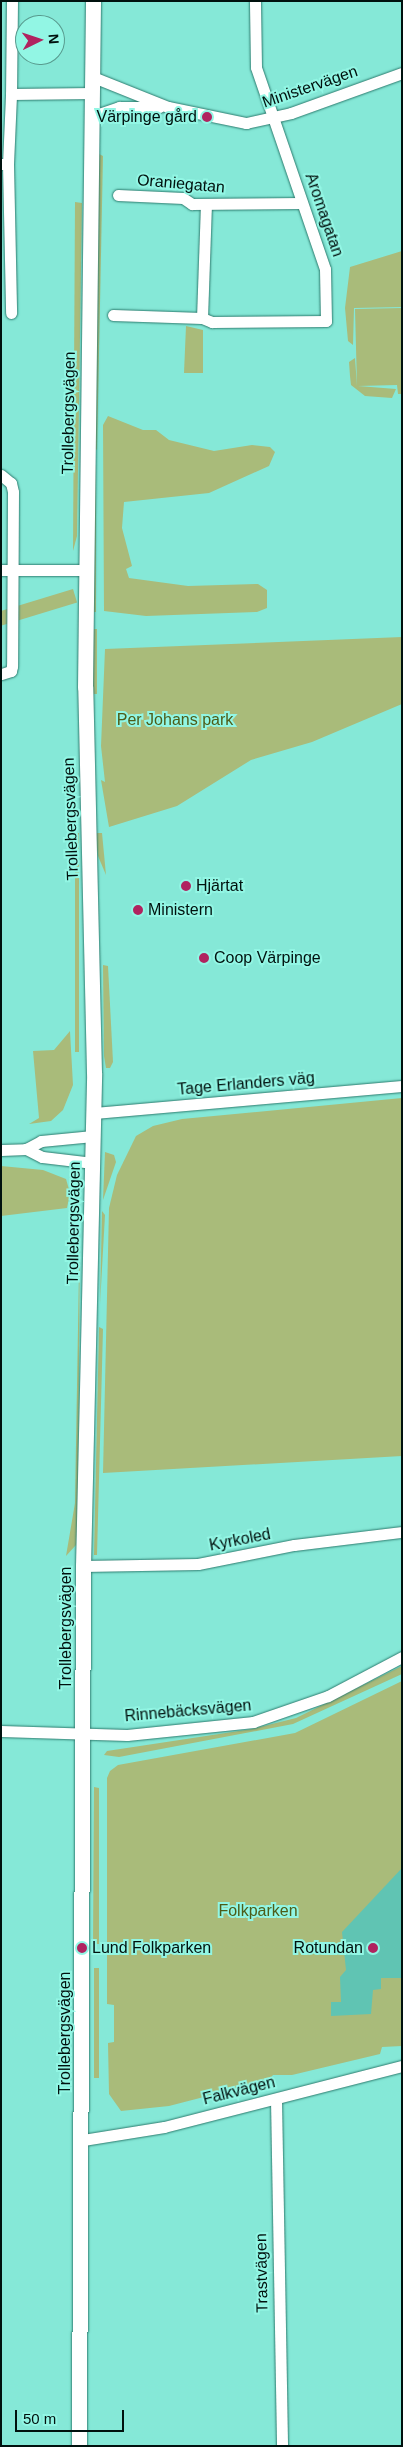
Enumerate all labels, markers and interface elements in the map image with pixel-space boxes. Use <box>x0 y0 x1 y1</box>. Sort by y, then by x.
north arrow <box>15 15 65 65</box>
text: N <box>46 33 62 45</box>
street label: Ministervägen <box>260 62 360 112</box>
place label: Värpinge gård <box>96 107 197 127</box>
marker: Värpinge gård <box>201 111 213 123</box>
street label: Oraniegatan <box>136 171 226 197</box>
street label: Aromagatan <box>301 171 347 259</box>
street label: Trollebergsvägen <box>58 351 80 475</box>
park label: Per Johans park <box>117 710 233 730</box>
street label: Trollebergsvägen <box>59 757 83 881</box>
place label: Hjärtat <box>196 876 243 896</box>
marker: Hjärtat <box>180 880 192 892</box>
place label: Ministern <box>148 900 213 920</box>
marker: Ministern <box>132 904 144 916</box>
place label: Coop Värpinge <box>214 948 321 968</box>
marker: Coop Värpinge <box>198 952 210 964</box>
street label: Tage Erlanders väg <box>176 1068 316 1100</box>
street label: Trollebergsvägen <box>63 1161 85 1285</box>
street label: Kyrkoled <box>208 1525 272 1555</box>
street label: Trollebergsvägen <box>56 1566 76 1690</box>
street label: Rinnebäcksvägen <box>124 1696 252 1726</box>
park label: Folkparken <box>218 1901 298 1921</box>
place label: Lund Folkparken <box>92 1938 211 1958</box>
place label: Rotundan <box>294 1938 363 1958</box>
marker: Lund Folkparken <box>76 1942 88 1954</box>
marker: Rotundan <box>367 1942 379 1954</box>
street label: Trollebergsvägen <box>55 1971 75 2095</box>
street label: Falkvägen <box>201 2073 277 2109</box>
street label: Trastvägen <box>252 2233 272 2313</box>
scale bar <box>18 2400 126 2432</box>
text: 50 m <box>23 2410 56 2427</box>

